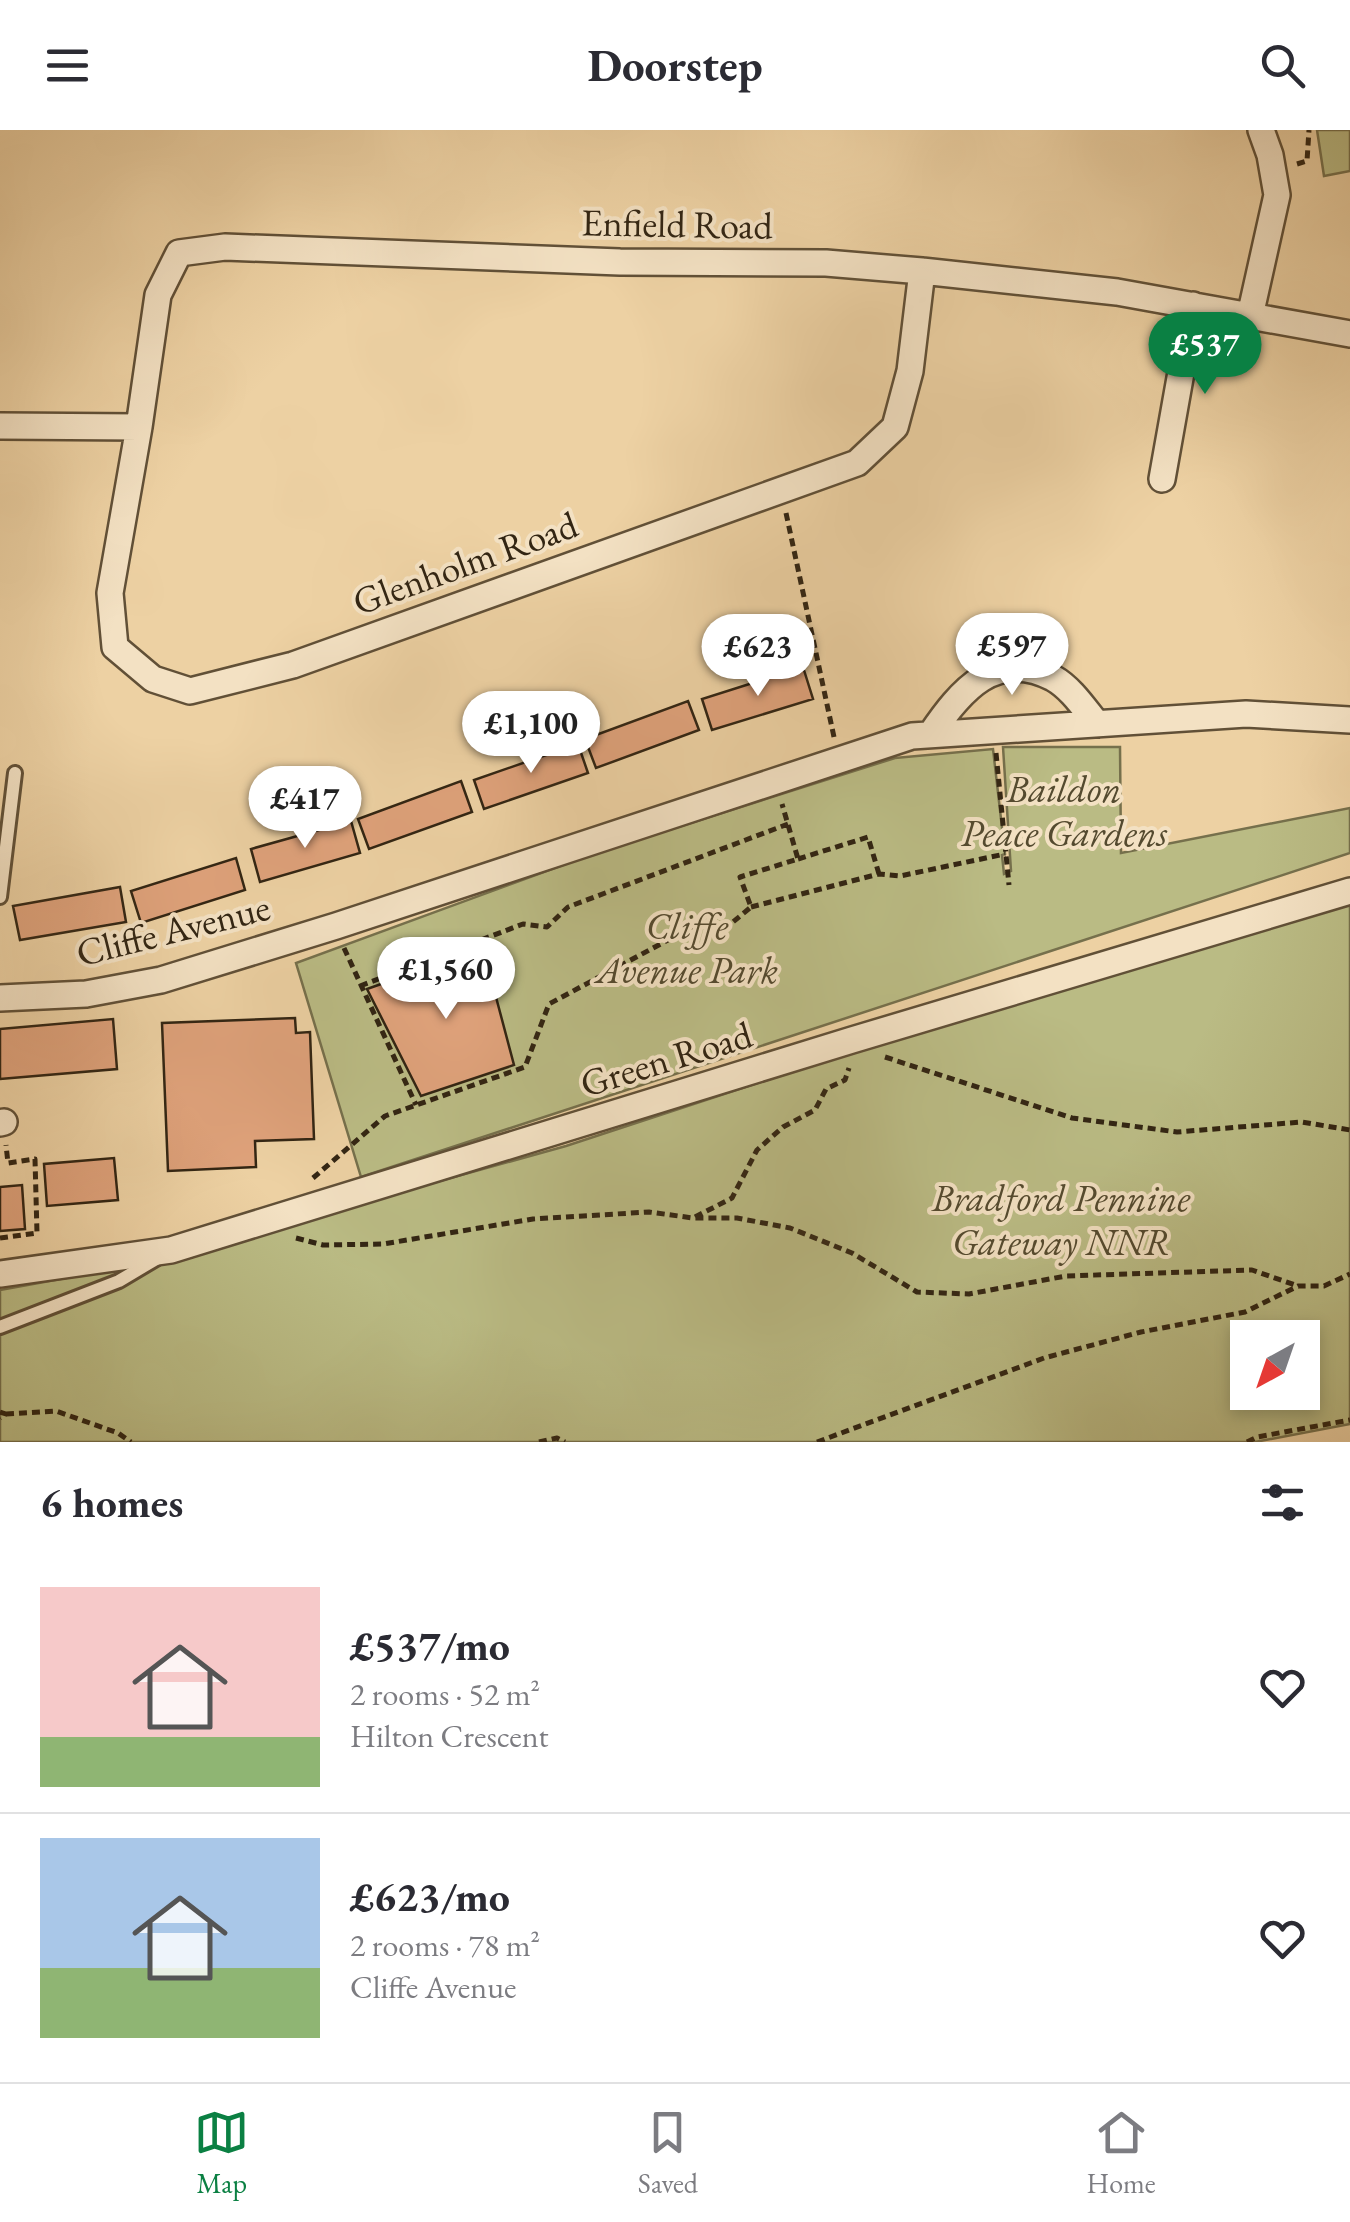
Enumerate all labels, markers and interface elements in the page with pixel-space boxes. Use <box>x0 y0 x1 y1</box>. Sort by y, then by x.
text: Doorstep <box>587 36 763 94</box>
icon: menu <box>40 38 95 93</box>
icon: search <box>1255 38 1310 93</box>
street label: Enfield Road <box>581 197 774 250</box>
pin: £537 <box>1146 312 1264 397</box>
text: £537 <box>1171 323 1239 365</box>
street label: Glenholm Road <box>346 499 585 626</box>
pin: £597 <box>953 613 1071 698</box>
pin: £623 <box>699 614 817 699</box>
text: £597 <box>978 624 1046 666</box>
text: £623 <box>724 625 792 667</box>
pin: £1,100 <box>450 691 612 776</box>
text: £1,100 <box>484 702 578 744</box>
park label: Baildon Peace Gardens <box>961 764 1168 857</box>
pin: £417 <box>246 766 364 851</box>
text: £417 <box>271 777 339 819</box>
street label: Cliffe Avenue <box>71 882 275 977</box>
park label: Cliffe Avenue Park <box>593 901 778 994</box>
pin: £1,560 <box>365 937 527 1022</box>
text: £1,560 <box>399 948 493 990</box>
street label: Green Road <box>574 1009 758 1108</box>
park label: Bradford Pennine Gateway NNR <box>931 1173 1191 1266</box>
north arrow <box>1230 1320 1320 1410</box>
map controls <box>1230 1320 1320 1410</box>
text: 6 homes <box>40 1475 183 1530</box>
icon: filters <box>1255 1475 1310 1530</box>
text: £537/mo <box>350 1618 510 1673</box>
icon: home <box>120 1627 240 1747</box>
icon: heart <box>1255 1660 1310 1715</box>
text: 2 rooms · 52 m² <box>350 1673 540 1715</box>
text: Hilton Crescent <box>350 1715 549 1757</box>
text: £623/mo <box>350 1869 510 1924</box>
icon: home <box>120 1878 240 1998</box>
icon: heart <box>1255 1911 1310 1966</box>
text: 2 rooms · 78 m² <box>350 1924 540 1966</box>
text: Cliffe Avenue <box>350 1966 517 2008</box>
tab: Map <box>194 2105 249 2201</box>
tab: Saved <box>638 2105 698 2201</box>
tab: Home <box>1086 2105 1156 2201</box>

